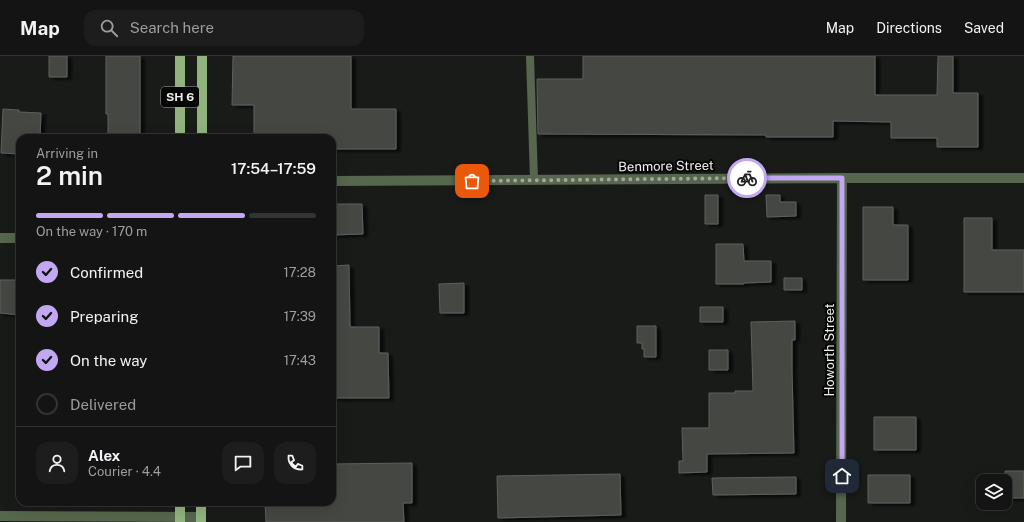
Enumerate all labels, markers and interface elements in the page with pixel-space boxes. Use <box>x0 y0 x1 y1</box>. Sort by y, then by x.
search box <box>84 10 364 46</box>
text: Map <box>20 17 60 39</box>
icon: search <box>98 17 120 39</box>
text: Search here <box>130 19 214 36</box>
text: Map <box>826 20 854 36</box>
text: Directions <box>876 20 942 36</box>
text: Saved <box>964 20 1004 36</box>
road number: SH 6 <box>161 87 199 107</box>
text: Arriving in <box>36 146 98 161</box>
street label: Benmore Street <box>618 158 714 174</box>
courier <box>727 158 767 198</box>
text: 2 min <box>36 160 103 191</box>
text: 17:54–17:59 <box>231 160 316 177</box>
pin <box>455 164 489 198</box>
icon: bike <box>736 167 758 189</box>
icon: bag <box>461 170 483 192</box>
text: On the way · 170 m <box>36 224 147 239</box>
icon: check <box>36 261 58 283</box>
text: Confirmed <box>70 264 143 281</box>
text: 17:28 <box>284 265 316 280</box>
street label: Howorth Street <box>822 303 837 397</box>
icon: check <box>36 305 58 327</box>
text: Preparing <box>70 308 139 325</box>
text: 17:39 <box>284 309 316 324</box>
icon: check <box>36 349 58 371</box>
text: On the way <box>70 352 147 369</box>
text: 17:43 <box>284 353 316 368</box>
text: Delivered <box>70 396 136 413</box>
button: person <box>36 442 78 484</box>
button: chat <box>222 442 264 484</box>
button: phone <box>274 442 316 484</box>
text: Alex <box>88 447 120 464</box>
pin <box>825 459 859 493</box>
text: Courier · 4.4 <box>88 464 161 479</box>
icon: home <box>831 465 853 487</box>
map controls <box>976 474 1012 510</box>
button: layers <box>976 474 1012 510</box>

